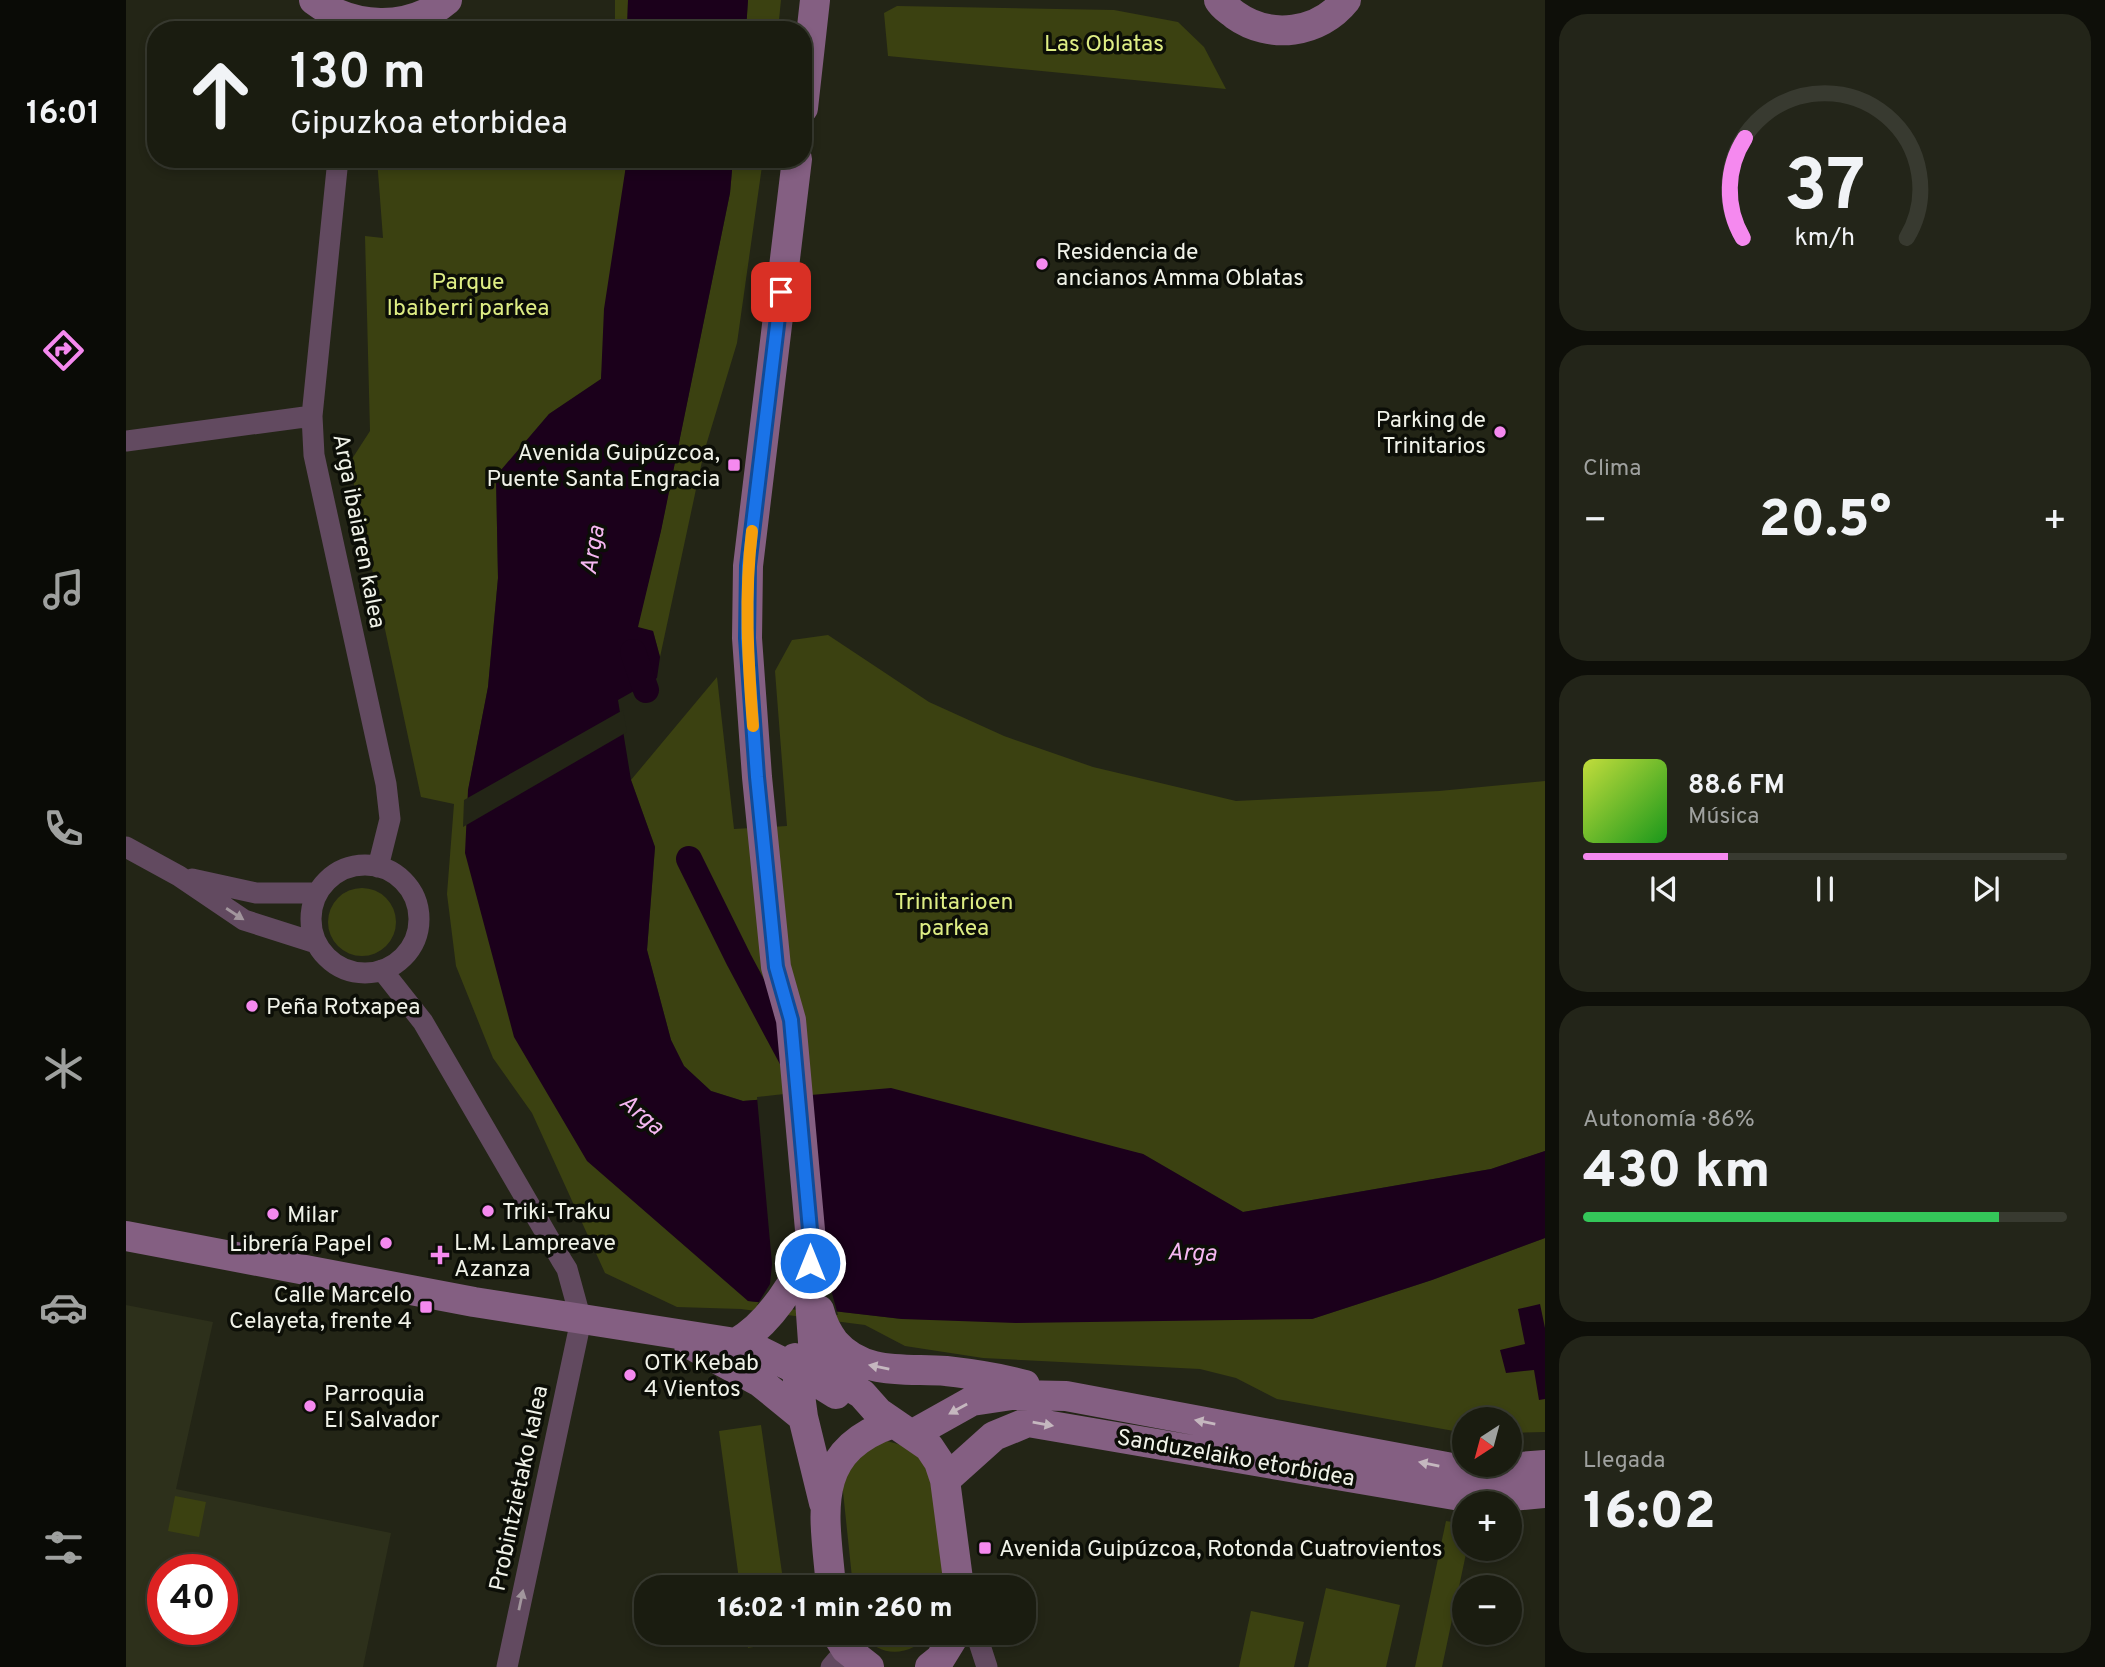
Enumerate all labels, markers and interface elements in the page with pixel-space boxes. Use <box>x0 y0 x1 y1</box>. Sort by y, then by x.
park label: Las Oblatas <box>1044 31 1164 60</box>
text: 130 m <box>290 44 426 106</box>
icon: ahead <box>175 49 266 140</box>
text: 16:01 <box>26 95 100 135</box>
text: Gipuzkoa etorbidea <box>290 105 568 145</box>
text: 37 <box>1784 145 1866 237</box>
text: km/h <box>1795 223 1855 255</box>
place label: Residencia de ancianos Amma Oblatas <box>1056 239 1304 294</box>
marker: Residencia de ancianos Amma Oblatas <box>1034 256 1050 272</box>
pin <box>751 262 811 322</box>
park label: Parque Ibaiberri parkea <box>387 269 549 324</box>
icon: arrive <box>762 273 800 311</box>
icon: directions <box>39 326 88 375</box>
place label: Parking de Trinitarios <box>1376 407 1486 462</box>
marker: Parking de Trinitarios <box>1492 424 1508 440</box>
street label: Arga ibaiaren kalea <box>324 432 391 631</box>
place label: Avenida Guipúzcoa, Puente Santa Engracia <box>486 440 720 495</box>
text: Clima <box>1583 455 1641 484</box>
marker: Avenida Guipúzcoa, Puente Santa Engracia <box>726 457 742 473</box>
text: 20.5° <box>1759 489 1891 555</box>
text: − <box>1583 498 1608 547</box>
text: + <box>2042 498 2067 547</box>
water label: Arga <box>575 523 613 577</box>
icon: music <box>39 565 88 614</box>
text: 88.6 FM <box>1688 770 1785 803</box>
text: Música <box>1688 803 1759 832</box>
icon: phone <box>39 804 88 853</box>
icon: previous <box>1645 870 1683 908</box>
icon: pause <box>1806 870 1844 908</box>
icon: next <box>1967 870 2005 908</box>
park label: Trinitarioen parkea <box>894 889 1014 944</box>
one-way arrow <box>226 908 245 921</box>
place label: Peña Rotxapea <box>266 994 420 1023</box>
marker: Peña Rotxapea <box>244 998 260 1014</box>
icon: climate <box>39 1044 88 1093</box>
water label: Arga <box>612 1088 670 1143</box>
text: Autonomía · 86% <box>1583 1106 1755 1135</box>
text: 430 km <box>1583 1140 1770 1206</box>
place label: Triki-Traku <box>502 1199 611 1228</box>
place label: Milar <box>287 1202 339 1231</box>
marker: Triki-Traku <box>480 1203 496 1219</box>
marker: Milar <box>265 1206 281 1222</box>
position arrow <box>773 1226 847 1300</box>
place label: L.M. Lampreave Azanza <box>454 1230 616 1285</box>
place label: Librería Papel <box>229 1231 372 1260</box>
marker: Librería Papel <box>378 1235 394 1251</box>
water label: Arga <box>1167 1238 1218 1270</box>
marker: L.M. Lampreave Azanza <box>432 1247 448 1263</box>
place label: Calle Marcelo Celayeta, frente 4 <box>229 1282 412 1337</box>
icon: car <box>39 1283 88 1332</box>
marker: Calle Marcelo Celayeta, frente 4 <box>418 1299 434 1315</box>
place label: OTK Kebab 4 Vientos <box>644 1350 759 1405</box>
one-way arrow <box>868 1361 890 1372</box>
marker: OTK Kebab 4 Vientos <box>622 1367 638 1383</box>
place label: Parroquia El Salvador <box>324 1381 440 1436</box>
street label: Probintzietako kalea <box>484 1383 556 1594</box>
marker: Parroquia El Salvador <box>302 1398 318 1414</box>
one-way arrow <box>949 1403 968 1415</box>
north arrow <box>1452 1407 1522 1477</box>
map controls <box>1452 1407 1522 1645</box>
one-way arrow <box>1194 1416 1216 1427</box>
one-way arrow <box>1032 1419 1054 1430</box>
street label: Sanduzelaiko etorbidea <box>1114 1424 1357 1495</box>
text: Llegada <box>1583 1447 1665 1476</box>
one-way arrow <box>1418 1458 1440 1469</box>
text: 16:02 <box>1583 1481 1716 1547</box>
button: + <box>1452 1491 1522 1561</box>
icon: filters <box>39 1523 88 1572</box>
place label: Avenida Guipúzcoa, Rotonda Cuatrovientos <box>999 1536 1442 1565</box>
marker: Avenida Guipúzcoa, Rotonda Cuatrovientos <box>977 1540 993 1556</box>
speed limit sign: 40 <box>147 1554 238 1645</box>
button: − <box>1452 1575 1522 1645</box>
one-way arrow <box>515 1589 526 1611</box>
text: 16:02 · 1 min · 260 m <box>717 1593 953 1626</box>

